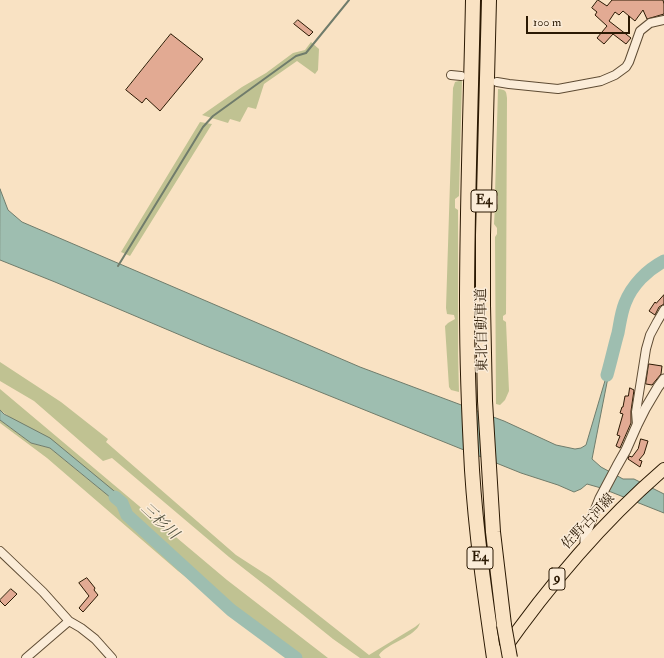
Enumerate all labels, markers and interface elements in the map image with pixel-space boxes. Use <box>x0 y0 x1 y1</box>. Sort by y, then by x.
scale bar <box>528 8 632 34</box>
text: 100 m <box>533 15 561 30</box>
road number: E4 <box>471 190 497 212</box>
street label: 東北自動車道 <box>474 288 492 372</box>
street label: 佐野古河線 <box>559 491 619 553</box>
water label: 三杉川 <box>136 500 182 544</box>
road number: E4 <box>467 547 493 569</box>
road number: 9 <box>549 568 565 590</box>

